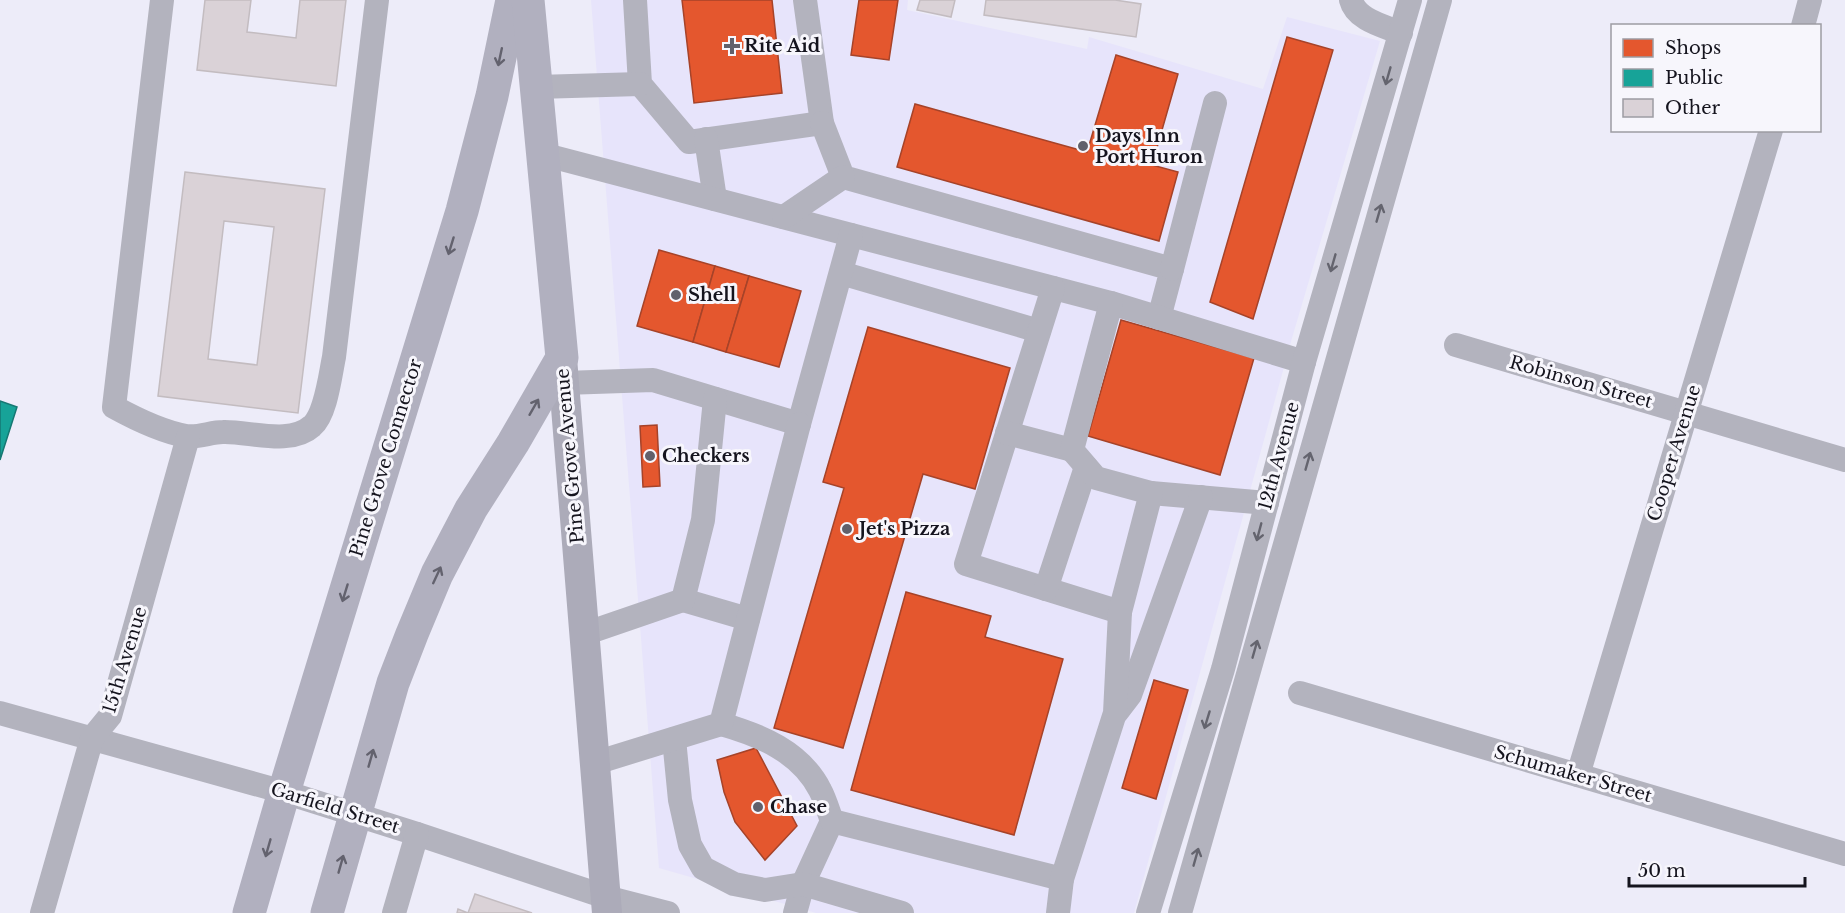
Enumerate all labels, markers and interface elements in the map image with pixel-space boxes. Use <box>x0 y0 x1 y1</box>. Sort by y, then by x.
legend <box>1611 24 1821 132</box>
place label: Rite Aid <box>744 35 821 57</box>
text: Shops <box>1665 37 1721 59</box>
marker: Rite Aid <box>725 39 739 53</box>
one-way arrow <box>494 47 505 67</box>
one-way arrow <box>1382 66 1393 85</box>
text: Public <box>1665 67 1723 89</box>
text: Other <box>1665 97 1721 119</box>
place label: Days Inn Port Huron <box>1095 125 1203 168</box>
marker: Days Inn Port Huron <box>1076 139 1090 153</box>
one-way arrow <box>1374 204 1385 223</box>
one-way arrow <box>445 236 456 255</box>
one-way arrow <box>1327 253 1338 272</box>
place label: Shell <box>688 284 737 306</box>
marker: Shell <box>669 288 683 302</box>
street label: Robinson Street <box>1507 351 1655 413</box>
street label: Pine Grove Connector <box>345 356 427 560</box>
street label: Pine Grove Avenue <box>551 368 589 544</box>
street label: Cooper Avenue <box>1643 382 1705 524</box>
one-way arrow <box>528 399 540 416</box>
street label: 12th Avenue <box>1254 399 1304 513</box>
place label: Checkers <box>662 445 750 467</box>
marker: Checkers <box>643 449 657 463</box>
one-way arrow <box>1303 452 1315 471</box>
place label: Jet's Pizza <box>855 518 951 540</box>
marker: Jet's Pizza <box>840 522 854 536</box>
one-way arrow <box>1253 523 1264 542</box>
one-way arrow <box>432 567 443 585</box>
one-way arrow <box>339 583 350 602</box>
street label: 15th Avenue <box>98 604 152 716</box>
one-way arrow <box>1250 640 1261 659</box>
one-way arrow <box>1201 710 1212 729</box>
street label: Schumaker Street <box>1492 741 1655 807</box>
one-way arrow <box>365 749 377 768</box>
street label: Garfield Street <box>268 778 402 838</box>
place label: Chase <box>770 796 827 818</box>
marker: Chase <box>751 800 765 814</box>
one-way arrow <box>261 838 273 857</box>
one-way arrow <box>1191 848 1202 867</box>
scale bar <box>1629 850 1804 888</box>
one-way arrow <box>335 855 347 874</box>
text: 50 m <box>1638 860 1686 882</box>

